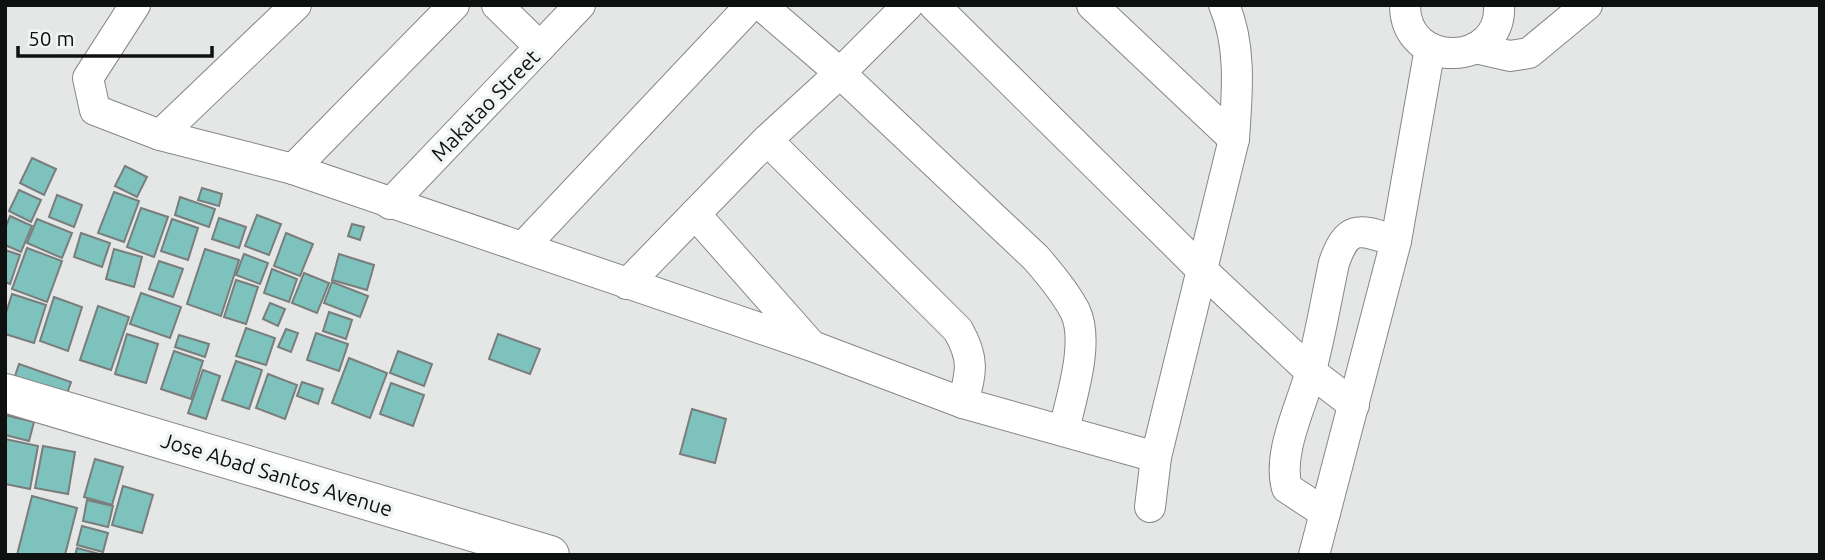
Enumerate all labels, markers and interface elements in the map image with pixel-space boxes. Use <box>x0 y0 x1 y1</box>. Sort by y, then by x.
scale bar <box>18 14 212 58</box>
text: 50 m <box>28 26 75 50</box>
street label: Makatao Street <box>426 44 544 166</box>
street label: Jose Abad Santos Avenue <box>158 427 396 521</box>

